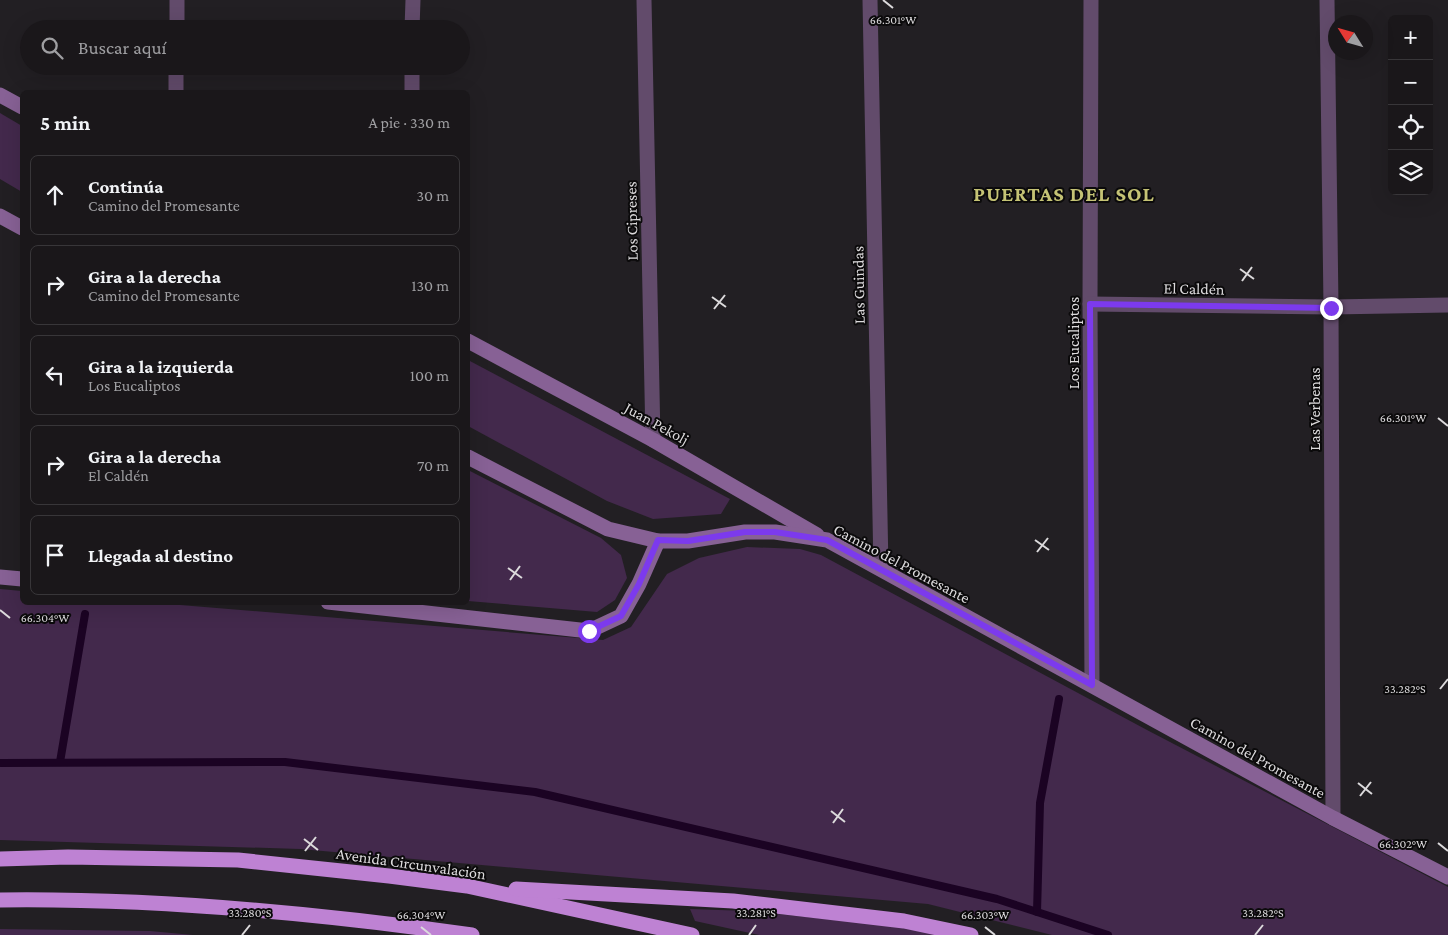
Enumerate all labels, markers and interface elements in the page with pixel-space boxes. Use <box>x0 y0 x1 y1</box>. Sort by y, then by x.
text: 66.301°W <box>870 13 916 27</box>
north arrow <box>1328 15 1373 60</box>
map controls <box>1388 15 1433 195</box>
button: + <box>1388 15 1433 60</box>
search box <box>20 20 470 75</box>
icon: search <box>38 34 66 62</box>
text: Buscar aquí <box>78 37 167 58</box>
button: − <box>1388 60 1433 105</box>
button: locate <box>1388 105 1433 150</box>
text: 5 min <box>40 111 90 135</box>
text: A pie · 330 m <box>368 114 450 131</box>
button: layers <box>1388 150 1433 195</box>
text: Continúa <box>88 176 164 197</box>
icon: ahead <box>41 181 69 209</box>
street label: Los Cipreses <box>622 181 642 261</box>
district label: PUERTAS DEL SOL <box>973 182 1155 206</box>
text: 30 m <box>417 187 449 204</box>
text: Camino del Promesante <box>88 197 240 214</box>
street label: Las Guindas <box>849 246 868 324</box>
text: Gira a la derecha <box>88 266 221 287</box>
icon: right <box>41 271 69 299</box>
text: 130 m <box>411 277 449 294</box>
street label: El Caldén <box>1163 279 1225 298</box>
text: Camino del Promesante <box>88 287 240 304</box>
street label: Los Eucaliptos <box>1065 297 1083 389</box>
route end <box>1320 297 1343 320</box>
text: Gira a la izquierda <box>88 356 234 377</box>
icon: left <box>41 361 69 389</box>
text: 100 m <box>410 367 449 384</box>
street label: Las Verbenas <box>1306 367 1323 451</box>
text: Los Eucaliptos <box>88 377 181 394</box>
street label: Juan Pekolj <box>619 398 692 449</box>
text: 66.301°W <box>1380 411 1426 425</box>
text: Gira a la derecha <box>88 446 221 467</box>
icon: right <box>41 451 69 479</box>
text: 70 m <box>417 457 449 474</box>
text: El Caldén <box>88 467 149 484</box>
street label: Camino del Promesante <box>831 520 973 607</box>
icon: arrive <box>41 541 69 569</box>
text: Llegada al destino <box>88 545 233 566</box>
text: 66.304°W <box>21 611 69 625</box>
route start <box>578 620 601 643</box>
text: 33.282°S <box>1384 682 1426 696</box>
street label: Camino del Promesante <box>1187 713 1328 802</box>
text: 66.302°W <box>1379 837 1427 851</box>
street label: Avenida Circunvalación <box>335 845 487 882</box>
text: 33.280°S <box>229 906 272 920</box>
text: 33.281°S <box>736 906 776 920</box>
text: 33.282°S <box>1242 906 1284 920</box>
text: 66.304°W <box>397 908 445 922</box>
text: 66.303°W <box>961 908 1009 922</box>

